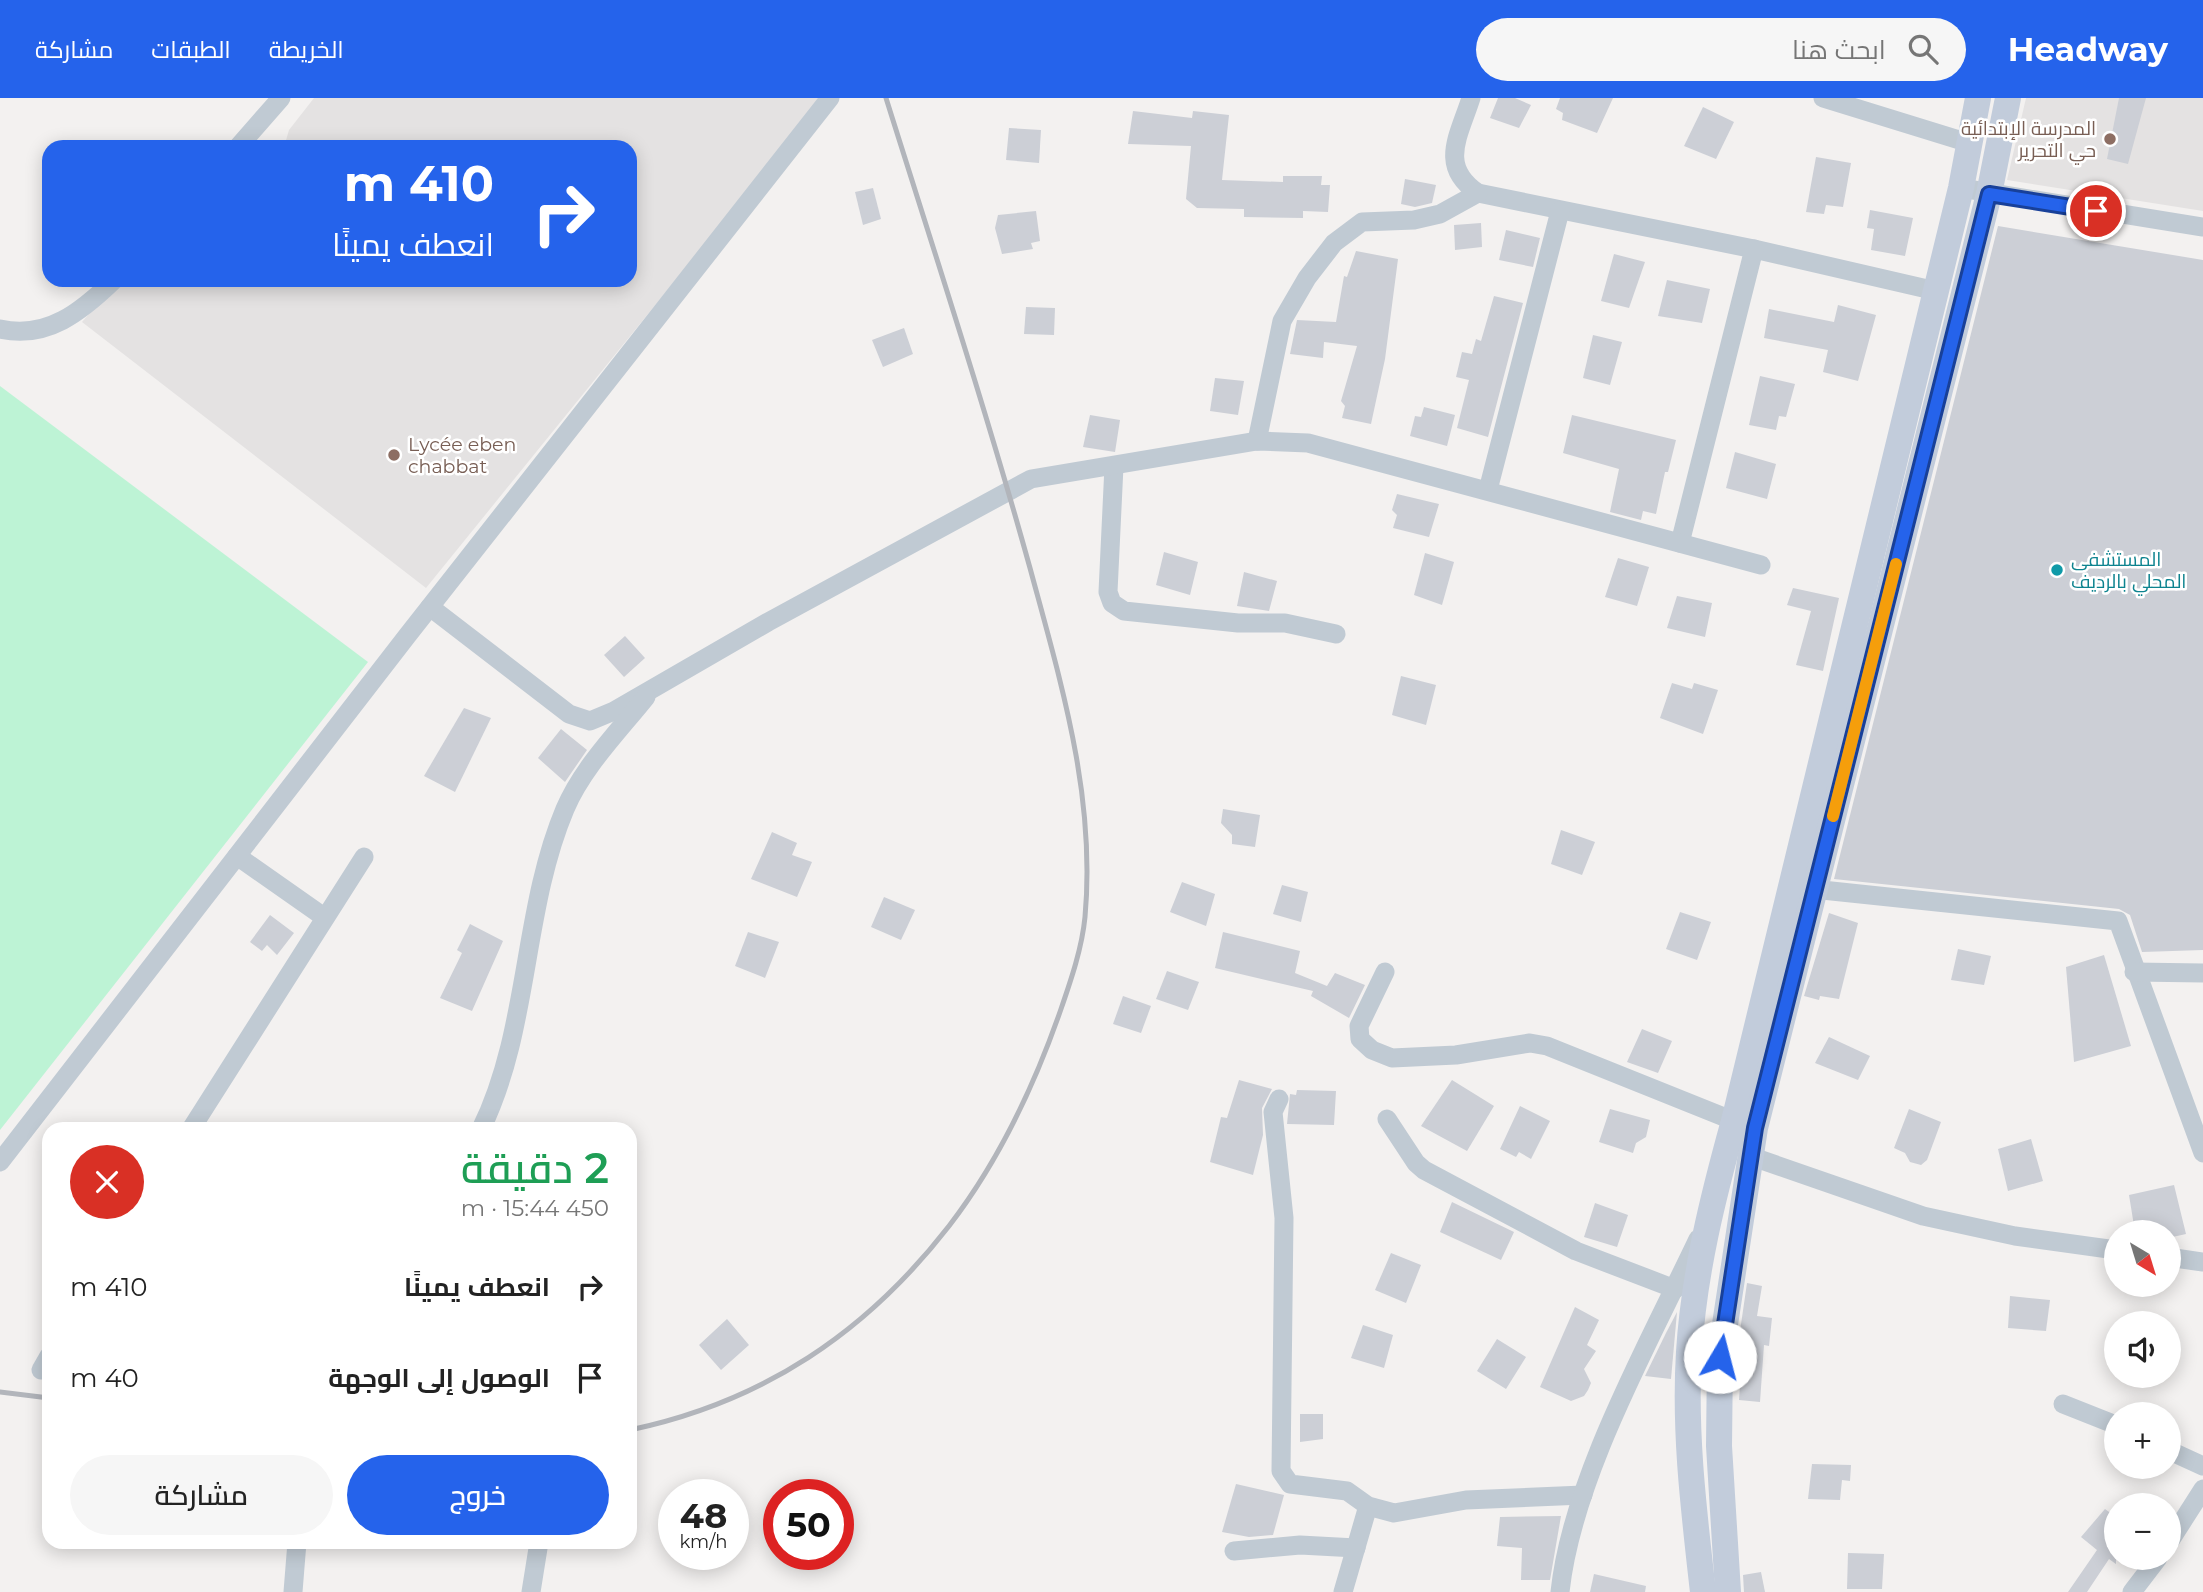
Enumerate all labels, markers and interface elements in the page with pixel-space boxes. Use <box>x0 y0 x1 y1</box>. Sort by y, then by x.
search box <box>1476 18 1966 81</box>
text: Headway <box>2008 29 2168 69</box>
icon: search <box>1904 30 1942 68</box>
text: ابحث هنا <box>1792 34 1886 66</box>
text: مشاركة <box>35 35 113 64</box>
text: الطبقات <box>151 35 231 64</box>
text: الخريطة <box>269 35 344 64</box>
place label: المدرسة الإبتدائية حي التحرير <box>1961 117 2096 165</box>
marker: المدرسة الإبتدائية حي التحرير <box>2102 131 2118 147</box>
text: 410 m <box>344 154 494 213</box>
icon: right <box>518 168 609 259</box>
pin <box>2066 181 2126 241</box>
icon: arrive <box>2077 192 2115 230</box>
text: انعطف يمينًا <box>332 225 494 264</box>
place label: Lycée eben chabbat <box>408 433 516 478</box>
marker: Lycée eben chabbat <box>386 447 402 463</box>
place label: المستشفى المحلي بالرديف <box>2071 548 2186 596</box>
marker: المستشفى المحلي بالرديف <box>2049 562 2065 578</box>
text: 2 دقيقة <box>461 1142 609 1194</box>
button: close <box>70 1145 144 1219</box>
text: 450 m · 15:44 <box>461 1194 609 1222</box>
north arrow <box>2104 1220 2180 1297</box>
map controls <box>2104 1220 2181 1570</box>
icon: right <box>571 1268 609 1306</box>
text: 410 m <box>70 1271 148 1303</box>
text: انعطف يمينًا <box>404 1271 550 1303</box>
button: sound <box>2104 1311 2181 1388</box>
position arrow <box>1683 1320 1757 1394</box>
icon: arrive <box>571 1359 609 1397</box>
text: 40 m <box>70 1362 139 1394</box>
text: الوصول إلى الوجهة <box>328 1362 550 1394</box>
button: + <box>2104 1402 2181 1479</box>
button: مشاركة <box>70 1455 333 1535</box>
button: خروج <box>347 1455 609 1535</box>
speed limit sign: 50 <box>763 1479 854 1570</box>
button: − <box>2104 1493 2181 1570</box>
text: 48 <box>680 1494 727 1537</box>
text: km/h <box>679 1531 728 1553</box>

